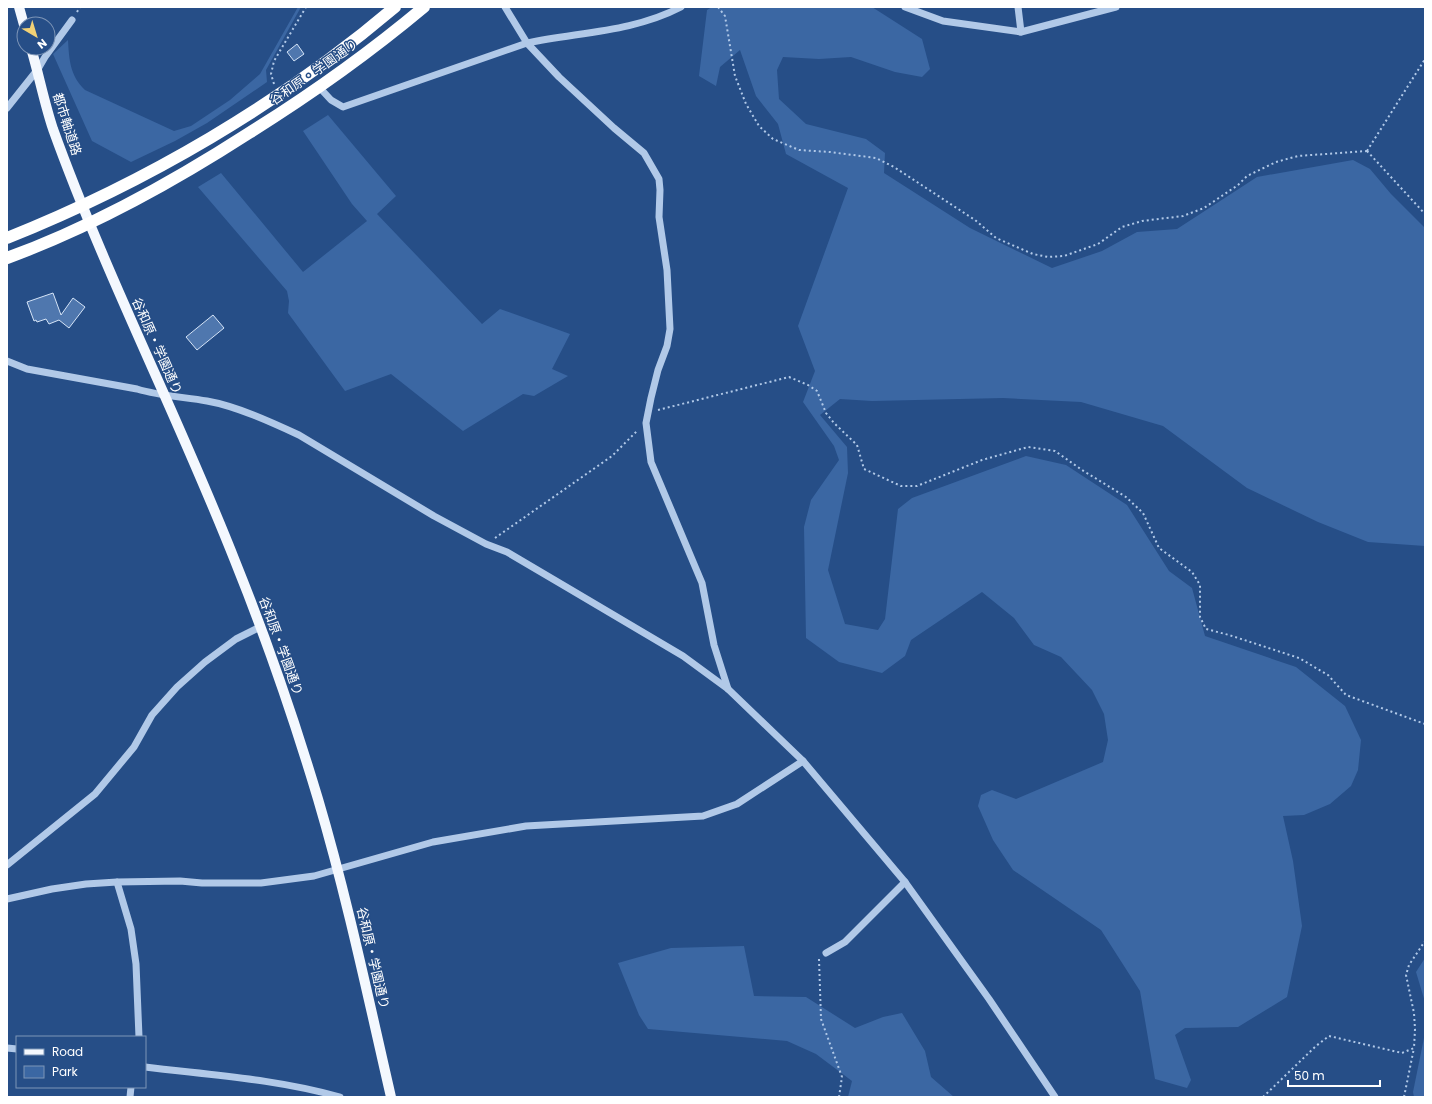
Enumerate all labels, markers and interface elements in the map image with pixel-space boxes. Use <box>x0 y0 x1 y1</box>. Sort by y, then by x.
north arrow <box>16 16 56 56</box>
street label: 谷和原・学園通り <box>266 34 362 110</box>
text: N <box>34 35 50 53</box>
street label: 都市軸道路 <box>48 90 86 158</box>
street label: 谷和原・学園通り <box>127 295 187 397</box>
street label: 谷和原・学園通り <box>254 594 308 698</box>
street label: 谷和原・学園通り <box>352 905 394 1011</box>
legend <box>16 1036 146 1088</box>
text: Road <box>52 1043 83 1060</box>
scale bar <box>1288 1062 1380 1088</box>
text: Park <box>52 1063 79 1080</box>
text: 50 m <box>1294 1067 1325 1084</box>

